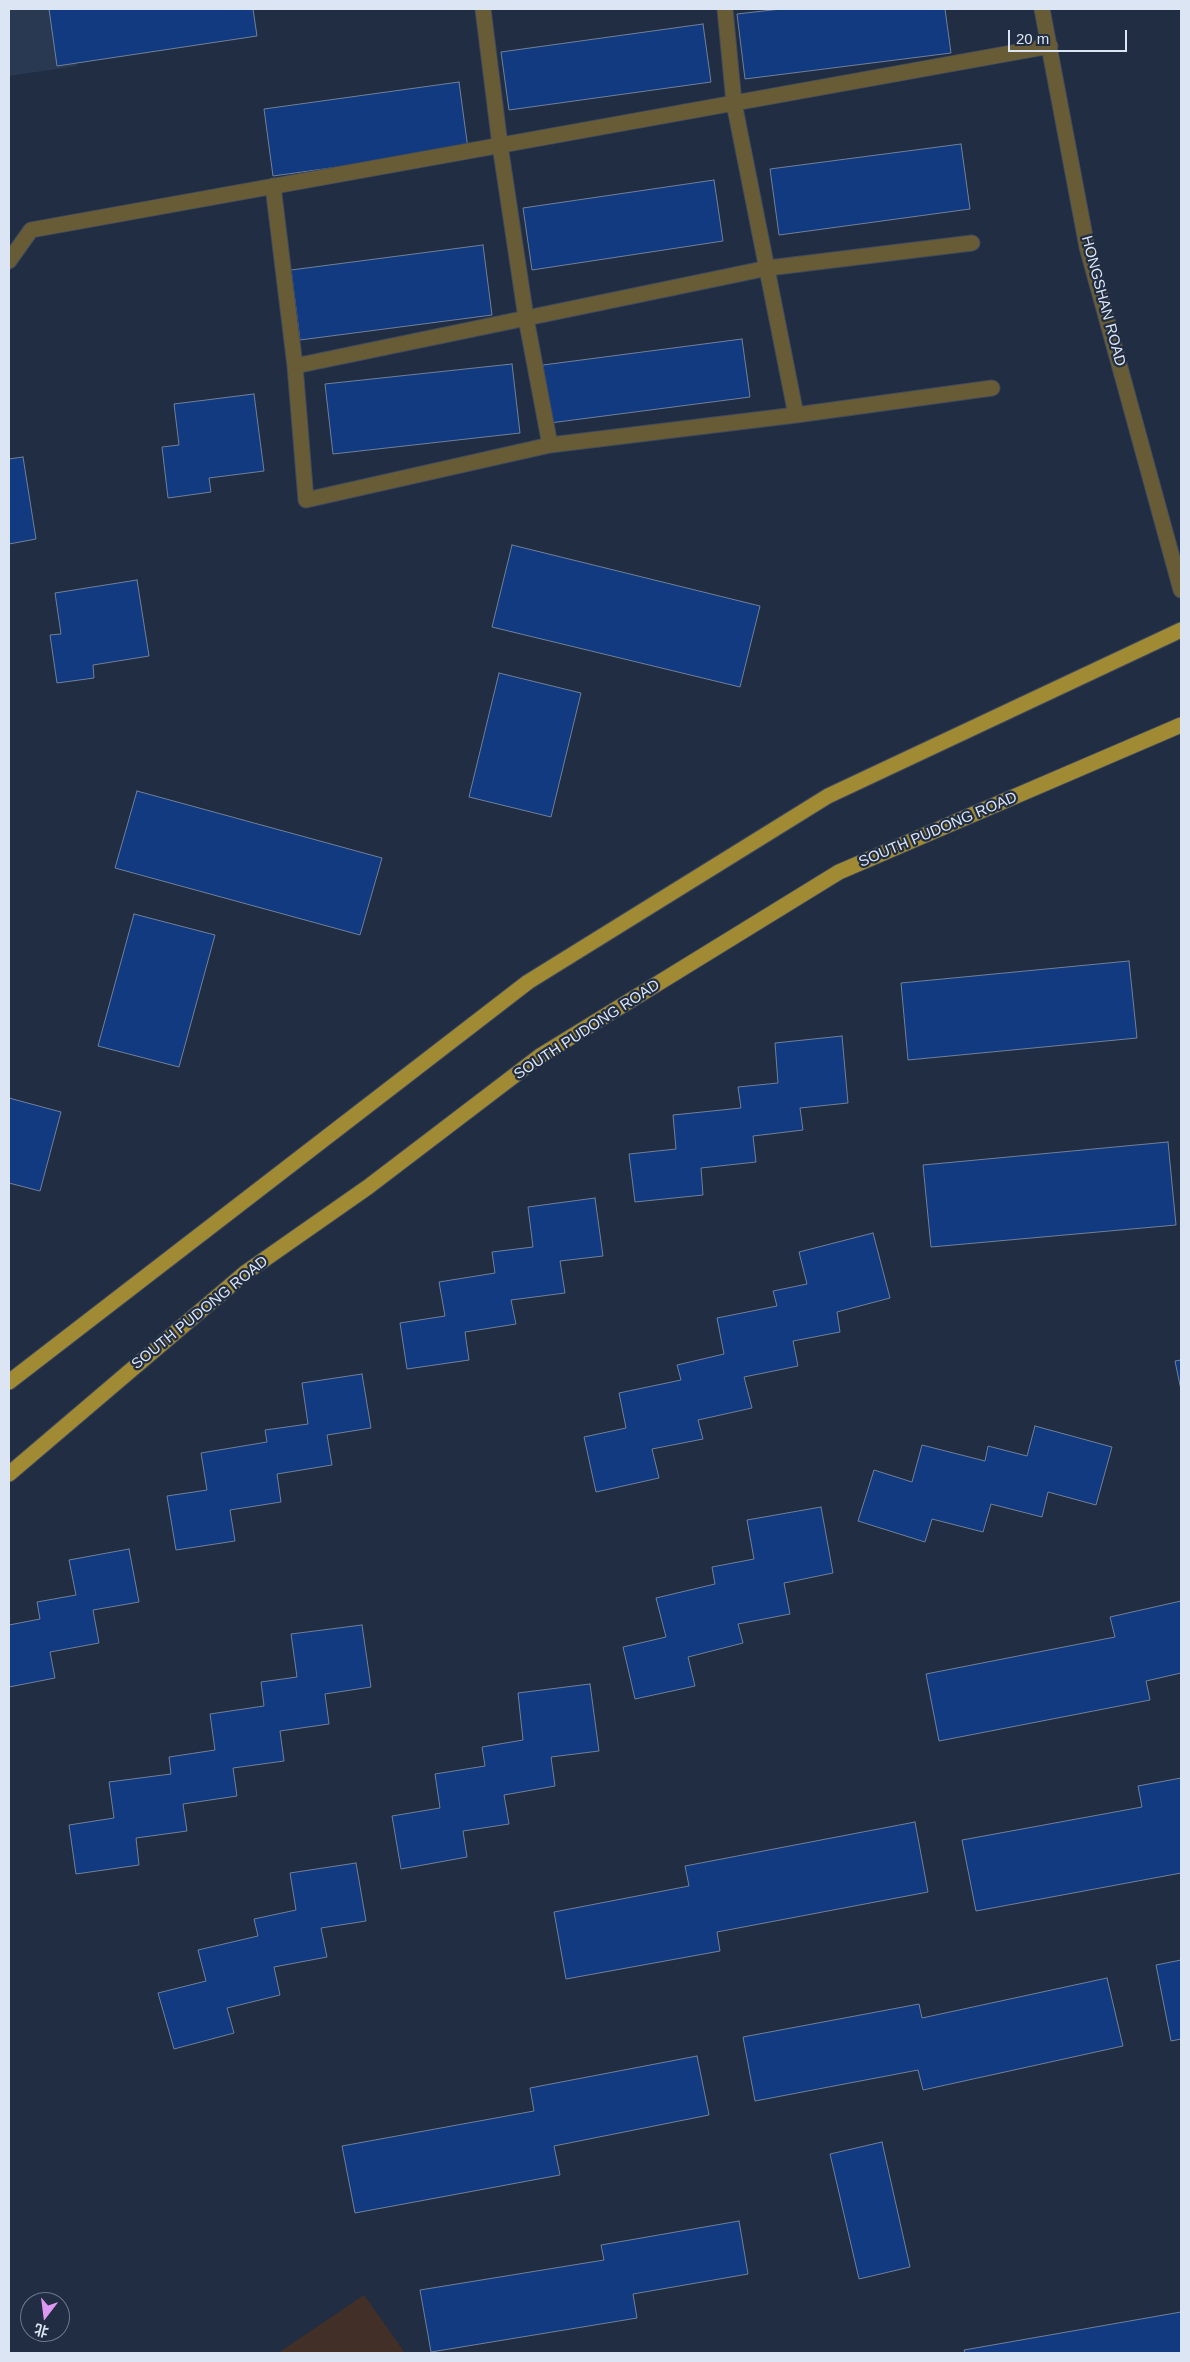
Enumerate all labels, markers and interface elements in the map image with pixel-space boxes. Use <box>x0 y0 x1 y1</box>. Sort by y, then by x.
scale bar <box>1010 20 1129 52</box>
text: 20 m <box>1016 30 1049 47</box>
street label: HONGSHAN ROAD <box>1077 234 1129 368</box>
street label: SOUTH PUDONG ROAD <box>856 789 1020 871</box>
street label: SOUTH PUDONG ROAD <box>511 976 663 1084</box>
street label: SOUTH PUDONG ROAD <box>128 1253 272 1373</box>
north arrow <box>20 2292 70 2342</box>
text: 北 <box>33 2321 50 2340</box>

